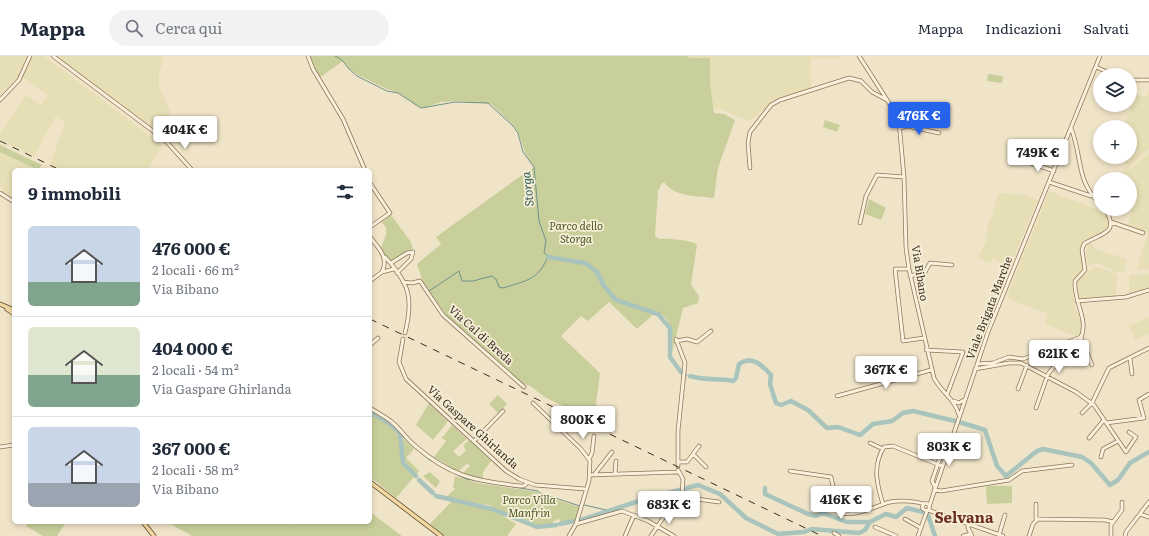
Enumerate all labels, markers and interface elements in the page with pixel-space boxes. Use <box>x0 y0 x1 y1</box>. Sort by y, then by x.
search box <box>109 10 389 46</box>
text: Mappa <box>20 14 85 42</box>
text: Cerca qui <box>155 16 222 39</box>
icon: search <box>123 17 145 39</box>
text: Mappa <box>917 18 963 38</box>
text: Indicazioni <box>985 18 1061 38</box>
text: Salvati <box>1083 18 1129 38</box>
map controls <box>1093 68 1137 216</box>
button: layers <box>1093 68 1137 112</box>
pin: 476K € <box>886 102 952 136</box>
text: 476K € <box>897 105 941 124</box>
pin: 404K € <box>152 116 218 150</box>
text: 404K € <box>162 119 208 138</box>
button: + <box>1093 120 1137 164</box>
pin: 749K € <box>1005 139 1071 173</box>
text: 749K € <box>1016 142 1060 161</box>
water label: Storga <box>516 171 538 208</box>
button: − <box>1093 172 1137 216</box>
text: 9 immobili <box>28 180 121 205</box>
icon: filters <box>334 181 356 203</box>
park label: Parco dello Storga <box>549 217 603 246</box>
text: 476 000 € <box>152 235 231 260</box>
icon: home <box>60 242 108 290</box>
street label: Via Bibano <box>909 244 933 302</box>
street label: Viale Brigata Marche <box>961 253 1015 362</box>
text: 2 locali · 66 m² <box>152 260 239 279</box>
text: Via Bibano <box>152 279 219 298</box>
street label: Via Cal di Breda <box>446 301 518 368</box>
text: 404 000 € <box>152 335 233 360</box>
pin: 621K € <box>1026 340 1092 374</box>
icon: home <box>60 343 108 391</box>
text: 621K € <box>1038 343 1080 362</box>
pin: 367K € <box>853 356 919 390</box>
text: 367K € <box>864 359 908 378</box>
text: 2 locali · 54 m² <box>152 360 239 379</box>
text: Via Gaspare Ghirlanda <box>152 379 291 398</box>
street label: Via Gaspare Ghirlanda <box>424 381 523 472</box>
pin: 800K € <box>550 406 616 440</box>
text: 800K € <box>560 409 606 428</box>
pin: 803K € <box>916 433 982 467</box>
text: 367 000 € <box>152 435 231 460</box>
text: 803K € <box>927 436 971 455</box>
icon: home <box>60 443 108 491</box>
text: 2 locali · 58 m² <box>152 460 239 479</box>
text: Via Bibano <box>152 479 219 498</box>
pin: 416K € <box>808 486 874 520</box>
text: 416K € <box>820 489 862 508</box>
park label: Parco Villa Manfrin <box>502 491 557 520</box>
pin: 683K € <box>636 491 702 525</box>
text: 683K € <box>647 494 691 513</box>
district label: Selvana <box>934 505 994 528</box>

